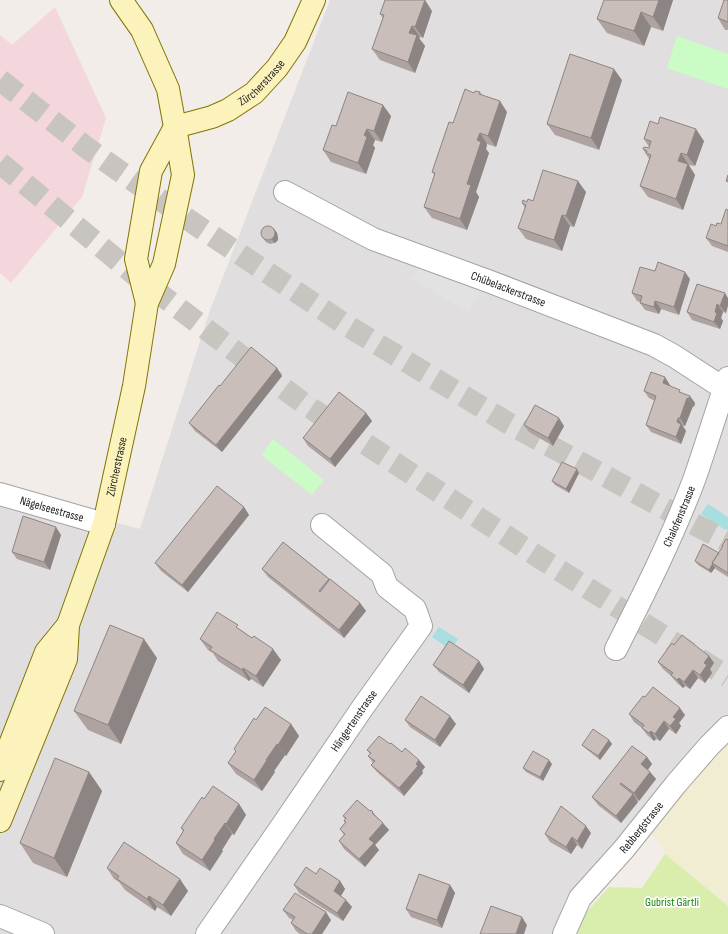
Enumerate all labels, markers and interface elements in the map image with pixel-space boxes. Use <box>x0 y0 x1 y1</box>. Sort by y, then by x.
street label: Zürcherstrasse <box>235 56 288 109</box>
street label: Chübelackerstrasse <box>469 268 548 310</box>
street label: Zürcherstrasse <box>103 435 130 498</box>
street label: Chalofenstrasse <box>659 483 699 549</box>
street label: Nägelseestrasse <box>18 493 86 525</box>
street label: Hängertenstrasse <box>327 687 381 754</box>
street label: Rebbergstrasse <box>616 798 667 856</box>
park label: Gubrist Gärtli <box>645 895 699 910</box>

